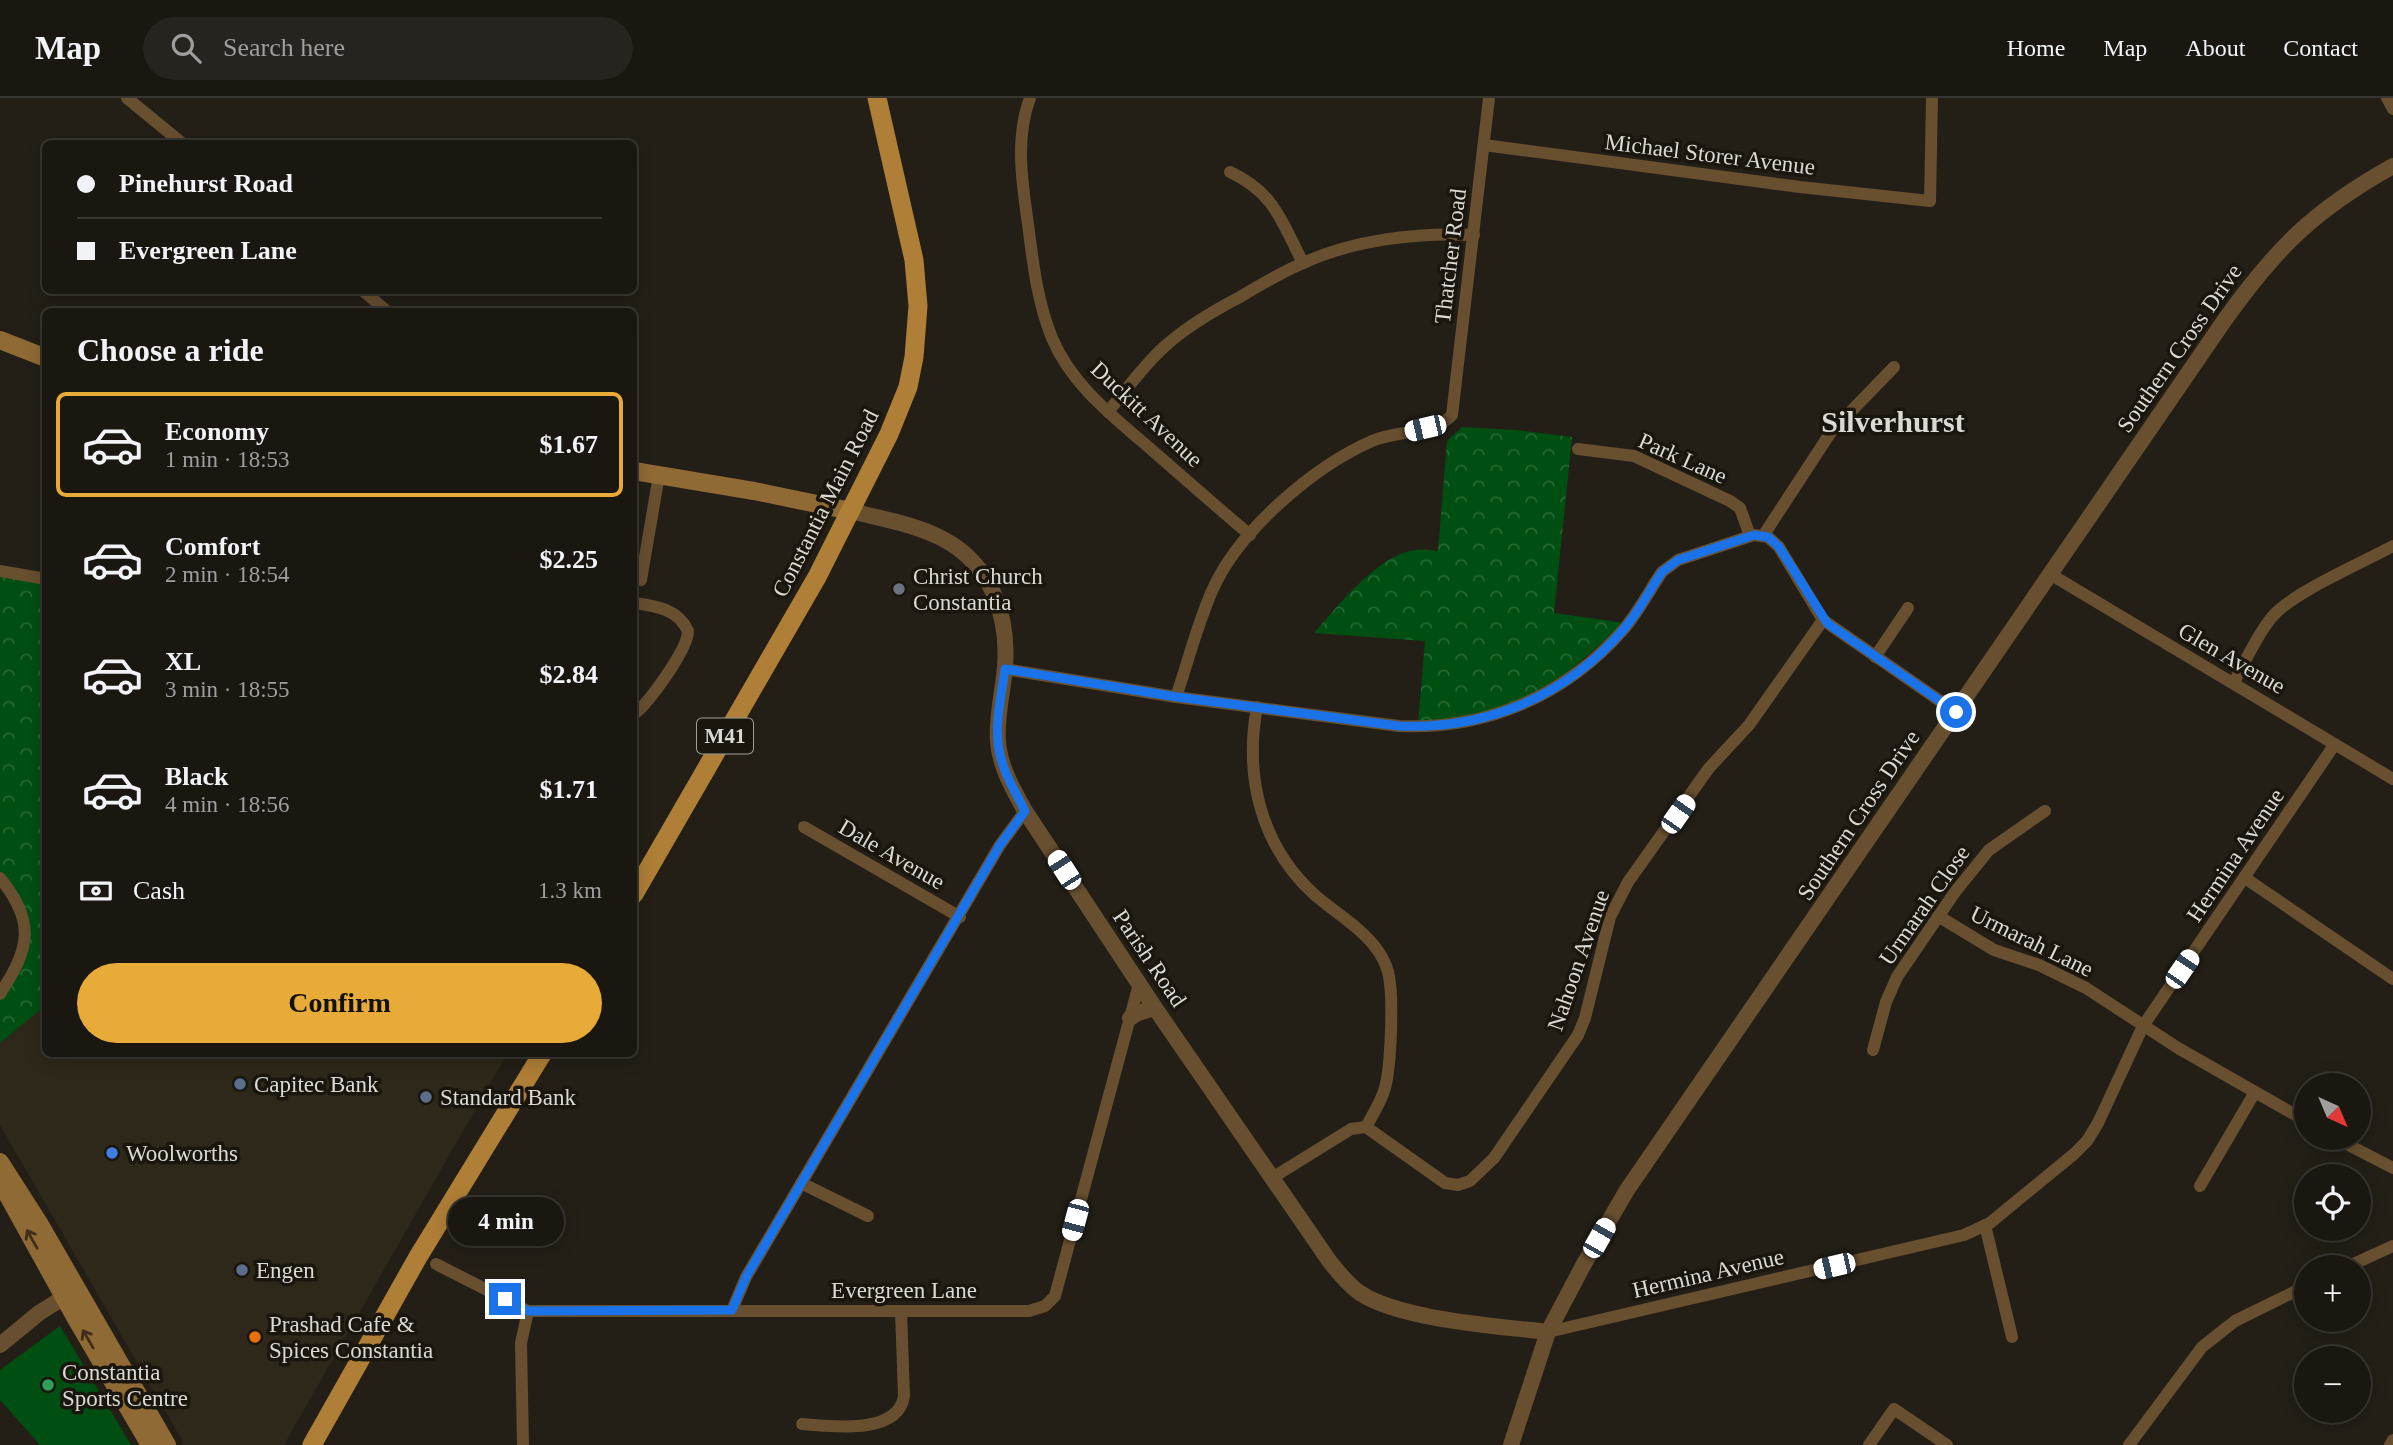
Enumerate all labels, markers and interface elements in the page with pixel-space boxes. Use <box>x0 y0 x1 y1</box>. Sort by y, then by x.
search box <box>143 17 633 80</box>
icon: search <box>167 29 205 67</box>
text: Map <box>35 30 101 66</box>
text: Search here <box>223 33 345 62</box>
text: Home <box>2007 35 2065 61</box>
text: Map <box>2103 35 2147 61</box>
text: About <box>2185 35 2245 61</box>
text: Contact <box>2283 35 2358 61</box>
street label: Michael Storer Avenue <box>1603 129 1816 180</box>
text: Pinehurst Road <box>119 169 293 198</box>
street label: Thatcher Road <box>1430 187 1471 325</box>
text: Evergreen Lane <box>119 236 297 265</box>
street label: Southern Cross Drive <box>2112 259 2247 437</box>
text: Choose a ride <box>77 332 264 368</box>
street label: Duckitt Avenue <box>1086 356 1208 472</box>
street label: Constantia Main Road <box>767 405 884 601</box>
district label: Silverhurst <box>1821 405 1965 438</box>
icon: car <box>81 413 144 476</box>
car <box>1403 413 1448 443</box>
text: Economy <box>165 417 269 446</box>
street label: Park Lane <box>1635 428 1731 489</box>
text: $1.67 <box>540 430 598 459</box>
text: 1 min · 18:53 <box>165 447 290 472</box>
icon: car <box>81 528 144 591</box>
text: Comfort <box>165 532 260 561</box>
text: $2.25 <box>540 545 598 574</box>
text: 2 min · 18:54 <box>165 562 290 587</box>
place label: Christ Church Constantia <box>913 564 1043 615</box>
marker: Christ Church Constantia <box>891 581 907 597</box>
street label: Glen Avenue <box>2174 618 2290 699</box>
icon: car <box>81 643 144 706</box>
text: XL <box>165 647 201 676</box>
text: $2.84 <box>540 660 598 689</box>
text: 3 min · 18:55 <box>165 677 290 702</box>
route start <box>1940 696 1972 728</box>
road number: M41 <box>697 718 753 754</box>
street label: Southern Cross Drive <box>1792 726 1925 905</box>
icon: car <box>81 758 144 821</box>
text: Black <box>165 762 229 791</box>
text: $1.71 <box>540 775 598 804</box>
street label: Hermina Avenue <box>2182 784 2289 926</box>
car <box>1658 791 1699 837</box>
text: 4 min · 18:56 <box>165 792 290 817</box>
street label: Dale Avenue <box>835 814 949 895</box>
street label: Urmarah Close <box>1874 841 1975 970</box>
car <box>1044 847 1085 893</box>
icon: cash <box>77 872 115 910</box>
text: Cash <box>133 876 185 905</box>
text: 1.3 km <box>538 878 602 903</box>
street label: Nahoon Avenue <box>1543 887 1614 1034</box>
street label: Urmarah Lane <box>1966 901 2097 982</box>
street label: Parish Road <box>1108 905 1191 1012</box>
car <box>2162 946 2203 992</box>
button: Confirm <box>77 963 602 1043</box>
place label: Capitec Bank <box>254 1072 379 1097</box>
north arrow <box>2294 1073 2371 1150</box>
map controls <box>2294 1073 2371 1423</box>
marker: Capitec Bank <box>232 1076 248 1092</box>
place label: Standard Bank <box>440 1085 577 1110</box>
marker: Standard Bank <box>418 1089 434 1105</box>
place label: Woolworths <box>126 1141 238 1166</box>
marker: Woolworths <box>104 1145 120 1161</box>
button: locate <box>2294 1164 2371 1241</box>
car <box>1060 1197 1091 1243</box>
callout: 4 min <box>447 1198 563 1246</box>
text: 4 min <box>478 1209 534 1234</box>
car <box>1580 1215 1619 1261</box>
one-way arrow <box>25 1229 38 1250</box>
street label: Hermina Avenue <box>1630 1244 1786 1303</box>
car <box>1812 1251 1857 1281</box>
button: + <box>2294 1255 2371 1332</box>
place label: Engen <box>256 1258 315 1283</box>
marker: Engen <box>234 1262 250 1278</box>
street label: Evergreen Lane <box>831 1278 977 1303</box>
route end <box>489 1283 521 1315</box>
place label: Prashad Cafe & Spices Constantia <box>269 1312 433 1363</box>
one-way arrow <box>81 1329 95 1349</box>
marker: Prashad Cafe & Spices Constantia <box>247 1329 263 1345</box>
button: − <box>2294 1346 2371 1423</box>
place label: Constantia Sports Centre <box>62 1360 188 1411</box>
marker: Constantia Sports Centre <box>40 1377 56 1393</box>

